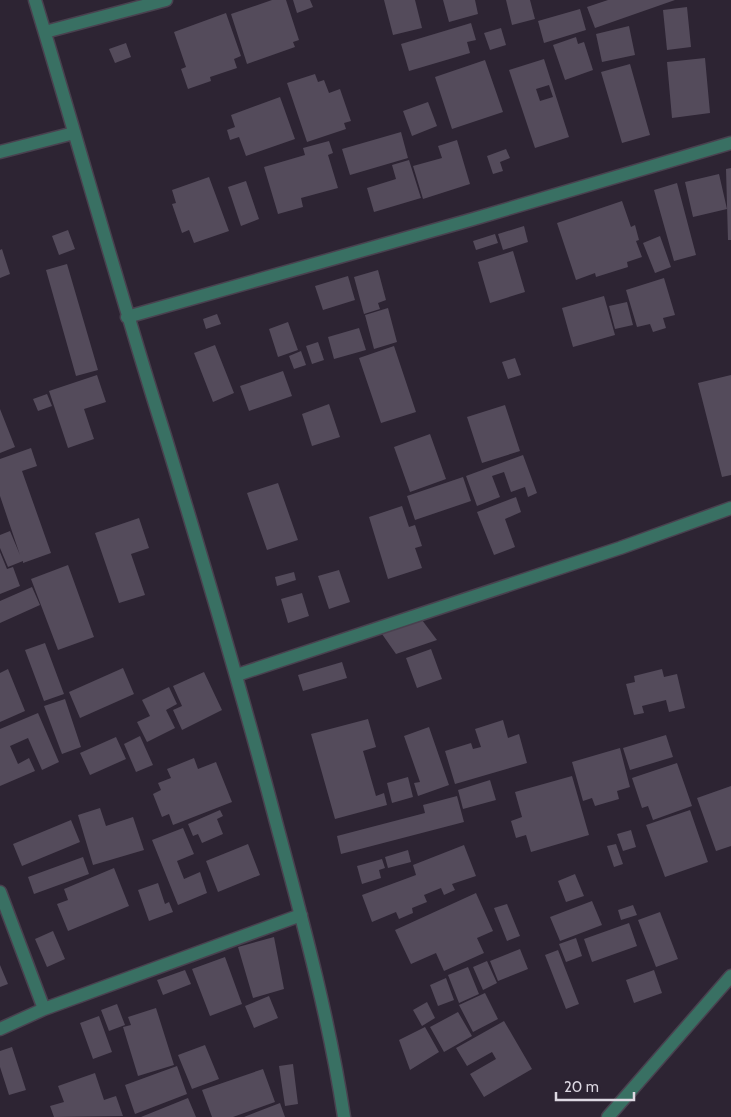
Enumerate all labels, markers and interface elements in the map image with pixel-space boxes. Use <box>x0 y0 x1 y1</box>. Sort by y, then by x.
scale bar <box>556 1070 634 1102</box>
text: 20 m <box>564 1078 599 1096</box>

